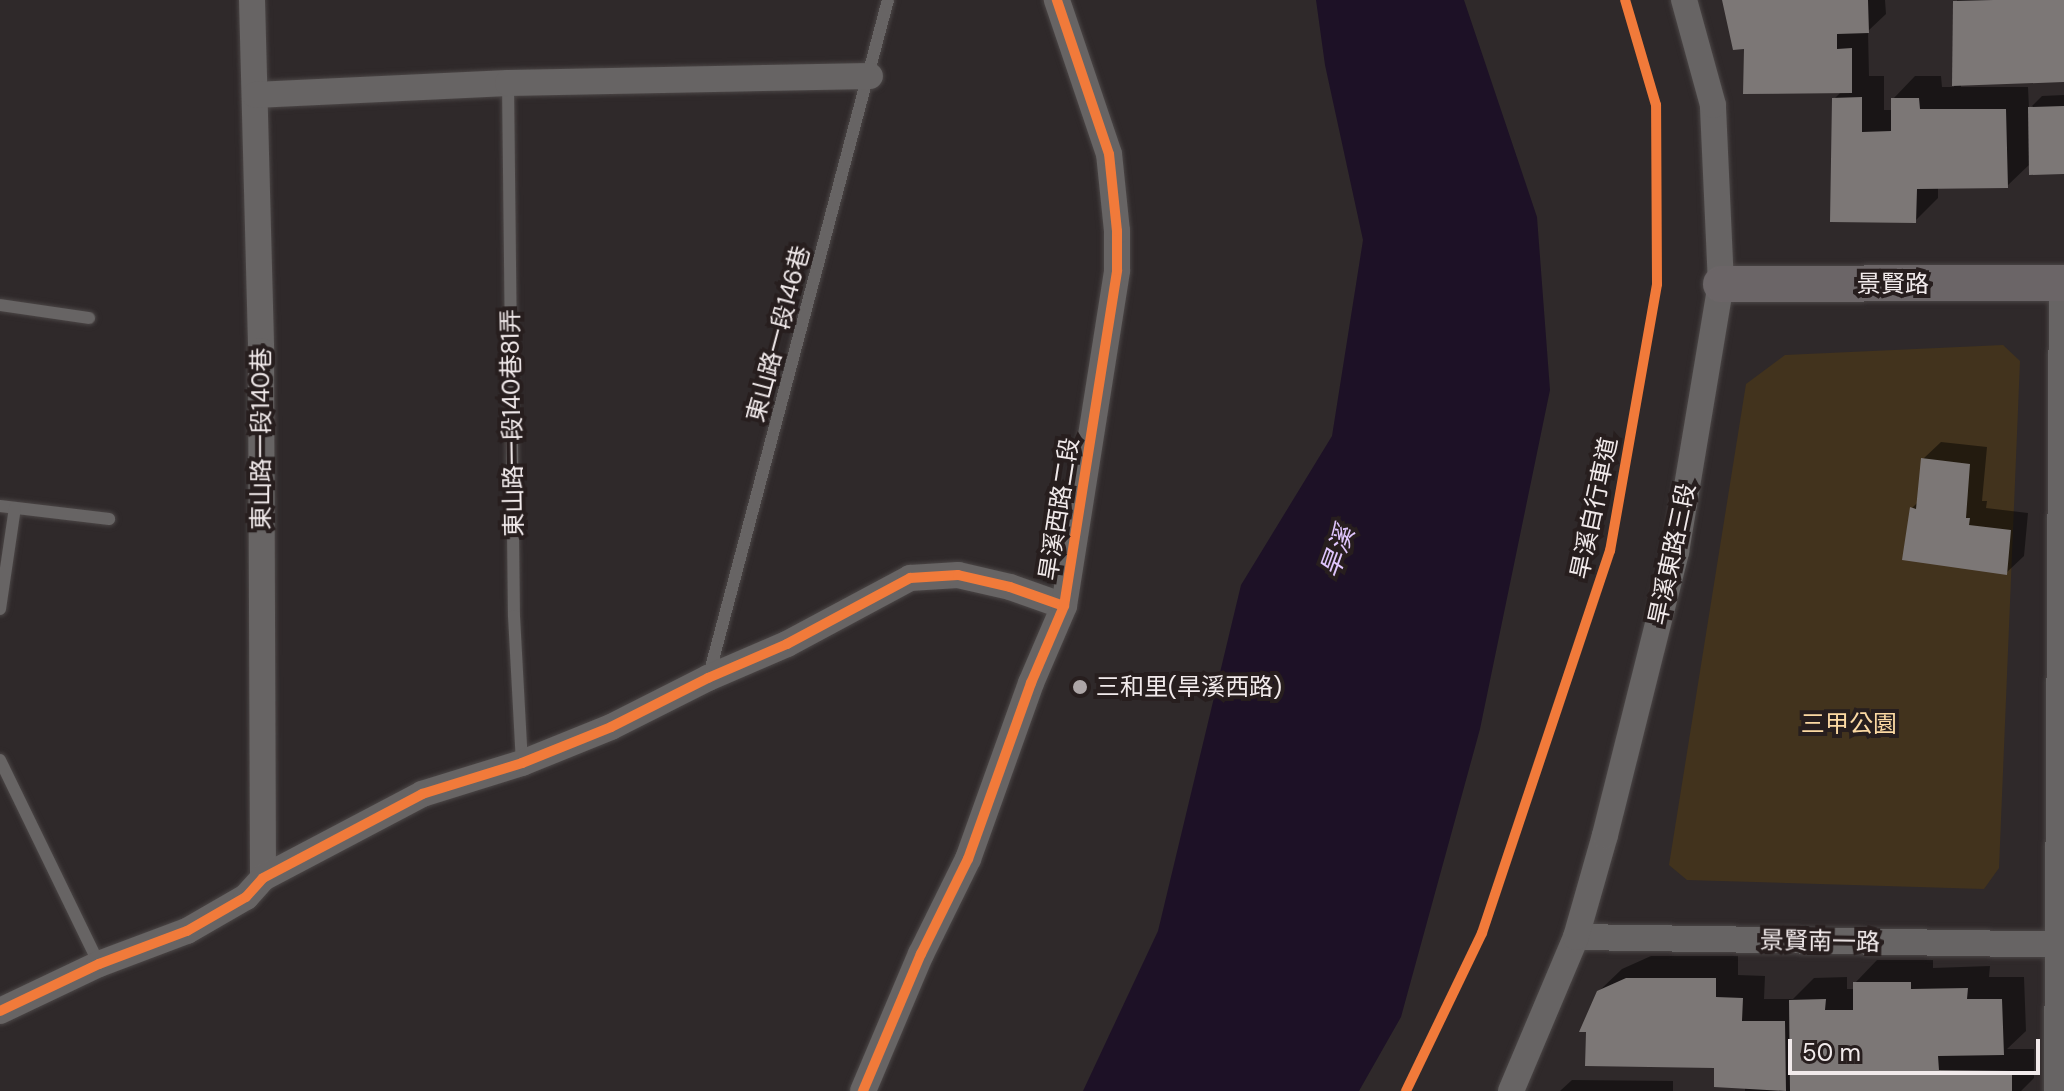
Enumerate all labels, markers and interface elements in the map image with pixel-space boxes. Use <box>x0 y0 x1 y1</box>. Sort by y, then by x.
street label: 東山路一段146巷 <box>741 243 815 425</box>
street label: 景賢路 <box>1857 270 1929 298</box>
street label: 東山路一段140巷81弄 <box>496 309 528 537</box>
street label: 東山路一段140巷 <box>247 348 275 530</box>
street label: 旱溪自行車道 <box>1565 435 1623 581</box>
street label: 旱溪西路二段 <box>1034 436 1084 582</box>
street label: 旱溪東路三段 <box>1643 481 1701 627</box>
water label: 旱溪 <box>1314 522 1362 582</box>
place label: 三和里(旱溪西路) <box>1096 673 1282 701</box>
marker: 三和里(旱溪西路) <box>1071 678 1089 696</box>
park label: 三甲公園 <box>1801 710 1897 738</box>
street label: 景賢南一路 <box>1760 926 1880 956</box>
scale bar <box>1792 1023 2044 1073</box>
text: 50 m <box>1802 1037 1861 1068</box>

